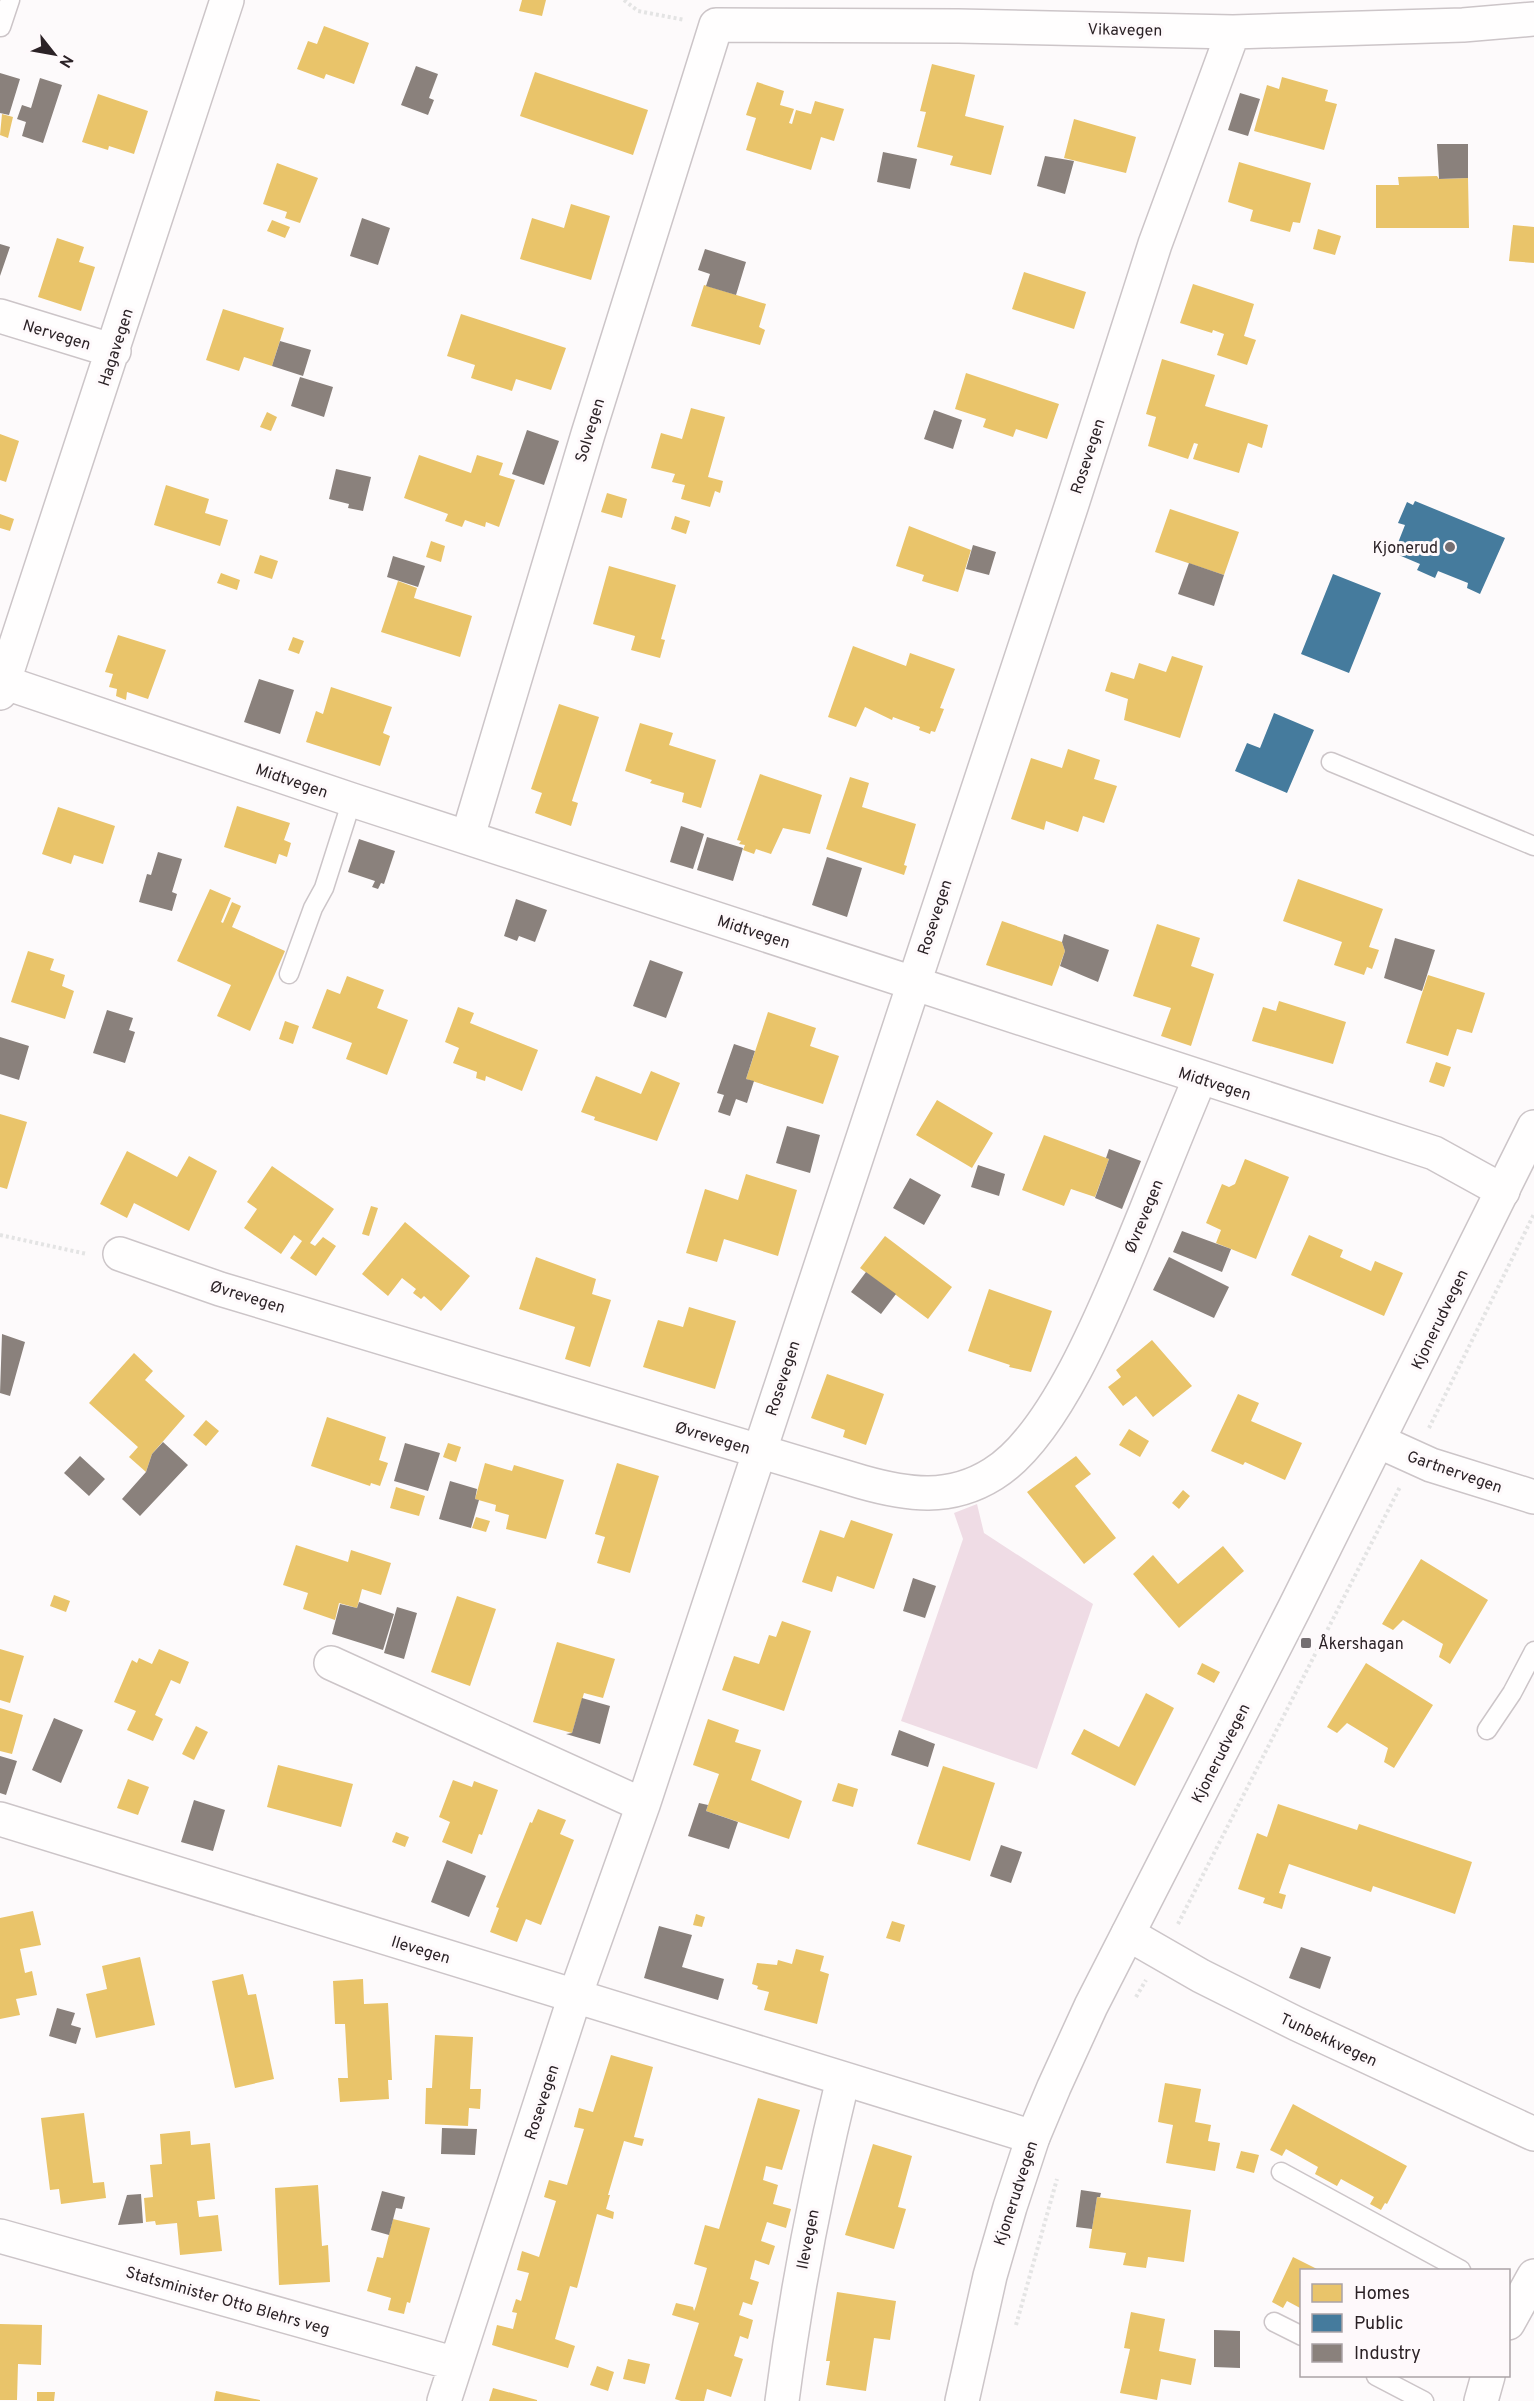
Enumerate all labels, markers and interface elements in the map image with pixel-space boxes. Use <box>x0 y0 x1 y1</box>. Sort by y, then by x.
street label: Vikavegen <box>1087 20 1162 42</box>
north arrow <box>24 24 84 84</box>
text: N <box>54 51 77 71</box>
street label: Hagavegen <box>95 306 139 389</box>
street label: Nervegen <box>20 316 93 356</box>
street label: Solvegen <box>572 396 610 465</box>
street label: Rosevegen <box>1067 416 1111 497</box>
place label: Kjonerud <box>1373 539 1438 559</box>
marker: Kjonerud <box>1443 540 1457 554</box>
street label: Midtvegen <box>252 760 330 804</box>
street label: Rosevegen <box>914 877 958 958</box>
street label: Midtvegen <box>714 912 792 954</box>
street label: Midtvegen <box>1175 1064 1253 1106</box>
street label: Øvrevegen <box>1121 1177 1169 1257</box>
street label: Kjonerudvegen <box>1408 1266 1474 1373</box>
street label: Øvrevegen <box>207 1277 287 1319</box>
street label: Rosevegen <box>762 1338 806 1419</box>
street label: Øvrevegen <box>672 1418 752 1460</box>
street label: Gartnervegen <box>1404 1447 1505 1499</box>
place label: Åkershagan <box>1318 1634 1404 1655</box>
marker: Åkershagan <box>1299 1636 1313 1650</box>
street label: Kjonerudvegen <box>1188 1701 1255 1807</box>
street label: Ilevegen <box>388 1932 452 1969</box>
street label: Tunbekkvegen <box>1276 2010 1380 2072</box>
street label: Rosevegen <box>521 2062 565 2143</box>
street label: Kjonerudvegen <box>991 2139 1043 2249</box>
street label: Ilevegen <box>793 2208 825 2271</box>
street label: Statsminister Otto Blehrs veg <box>123 2263 332 2341</box>
legend <box>1300 2269 1510 2377</box>
text: Homes <box>1354 2283 1410 2306</box>
text: Public <box>1354 2313 1404 2336</box>
text: Industry <box>1354 2343 1421 2366</box>

